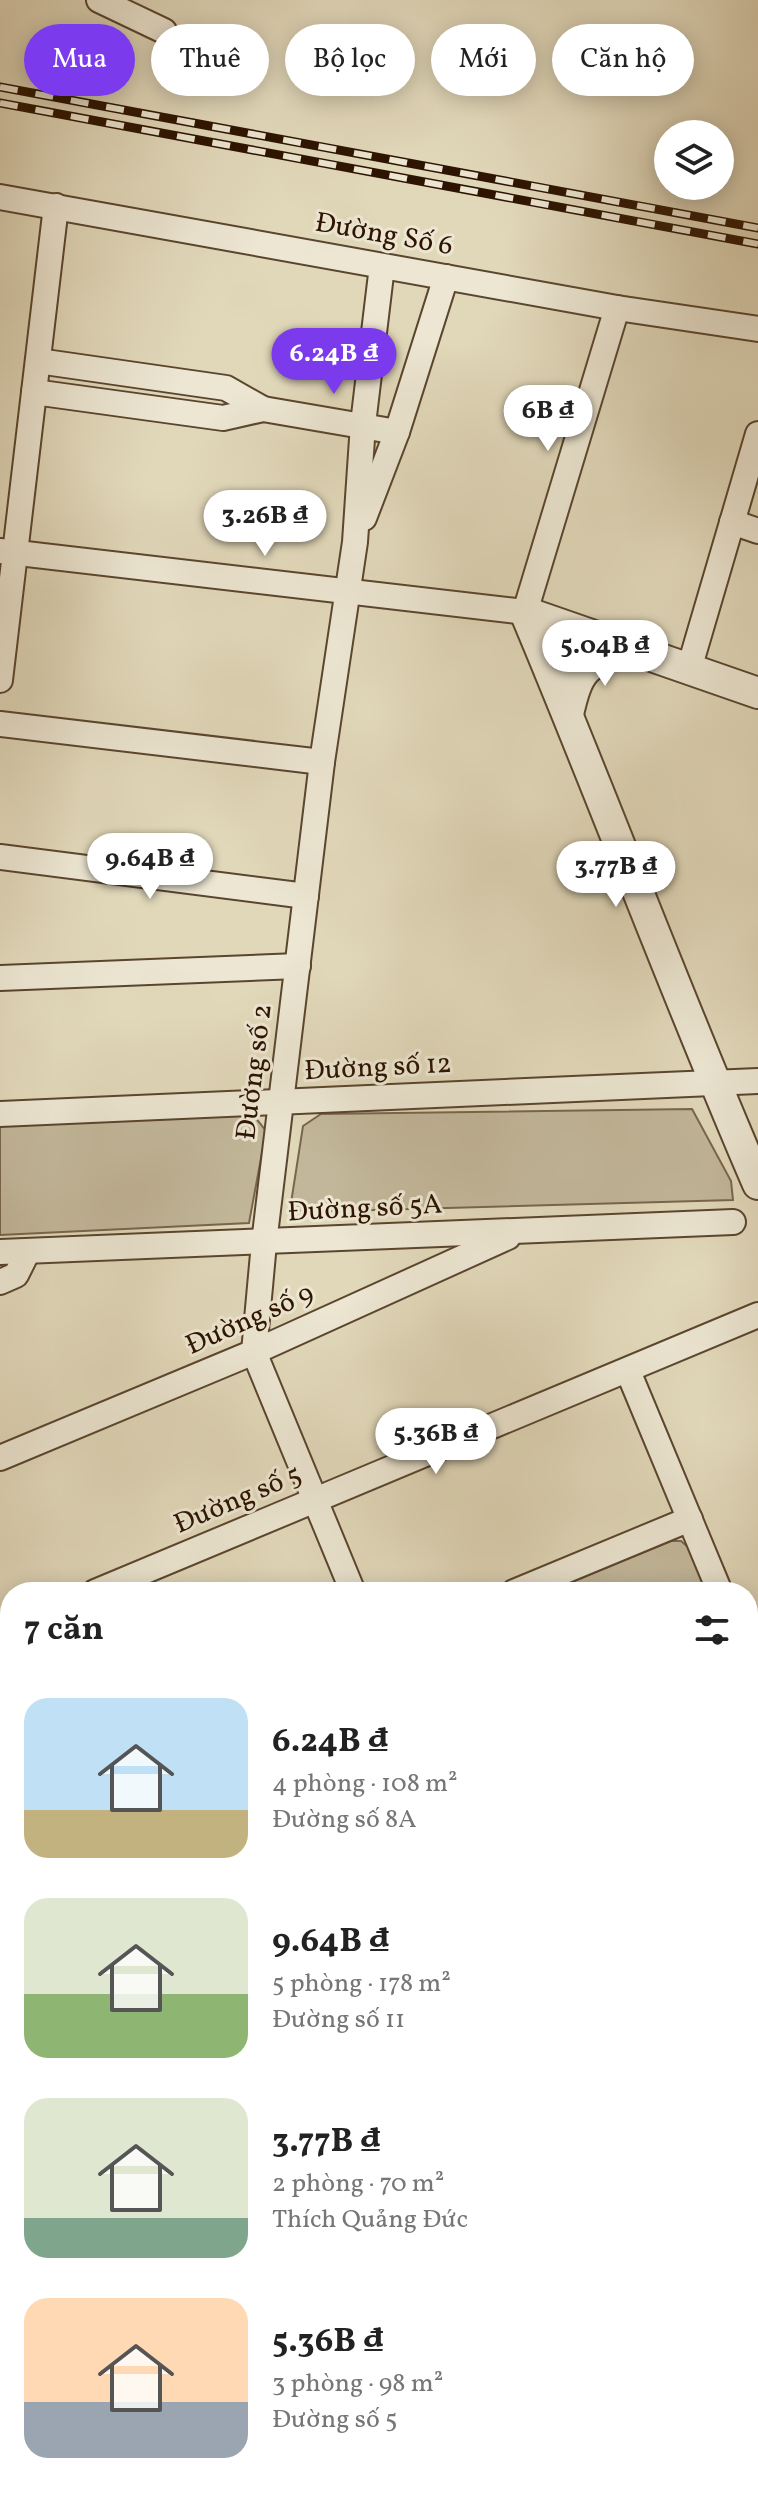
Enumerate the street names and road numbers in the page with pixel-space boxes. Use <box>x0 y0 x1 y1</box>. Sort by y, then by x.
street label: Đường Số 6 <box>312 204 456 266</box>
street label: Đường số 2 <box>227 1002 283 1142</box>
street label: Đường số 12 <box>303 1045 453 1091</box>
street label: Đường số 5A <box>287 1185 444 1233</box>
street label: Đường số 9 <box>180 1274 320 1366</box>
street label: Đường số 5 <box>168 1456 308 1544</box>

